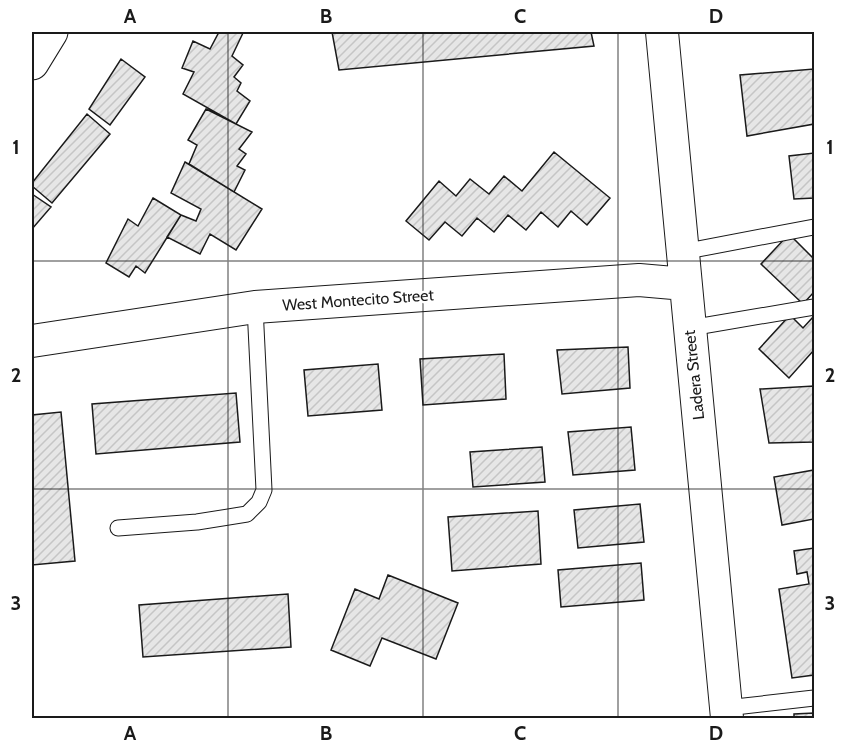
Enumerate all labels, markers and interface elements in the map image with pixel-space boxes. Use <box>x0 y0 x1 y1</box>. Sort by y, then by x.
text: A <box>124 4 137 28</box>
text: B <box>320 4 332 28</box>
text: C <box>514 4 526 28</box>
text: D <box>709 4 723 28</box>
text: 1 <box>12 135 20 159</box>
text: 1 <box>826 135 834 159</box>
street label: West Montecito Street <box>282 285 435 315</box>
street label: Ladera Street <box>680 329 708 421</box>
text: 2 <box>11 363 21 387</box>
text: 2 <box>825 363 835 387</box>
text: 3 <box>11 591 21 615</box>
text: 3 <box>825 591 835 615</box>
text: A <box>124 721 137 745</box>
text: B <box>320 721 332 745</box>
text: C <box>514 721 526 745</box>
text: D <box>709 721 723 745</box>

